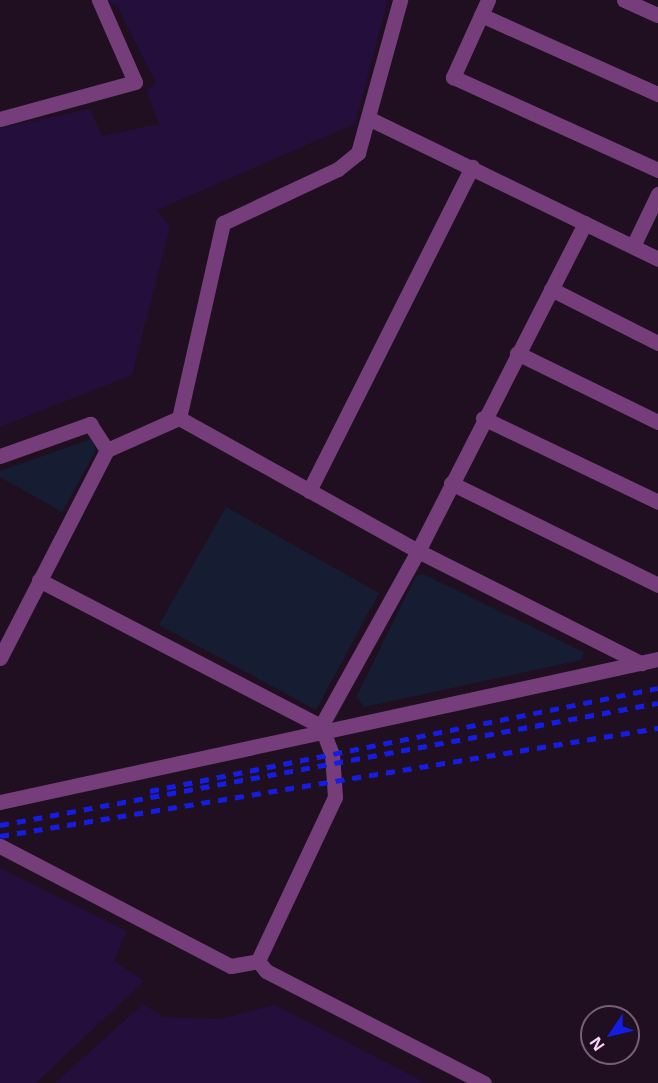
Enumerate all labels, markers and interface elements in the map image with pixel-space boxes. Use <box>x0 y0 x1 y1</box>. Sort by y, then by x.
north arrow <box>580 1005 640 1065</box>
text: N <box>584 1033 610 1056</box>

